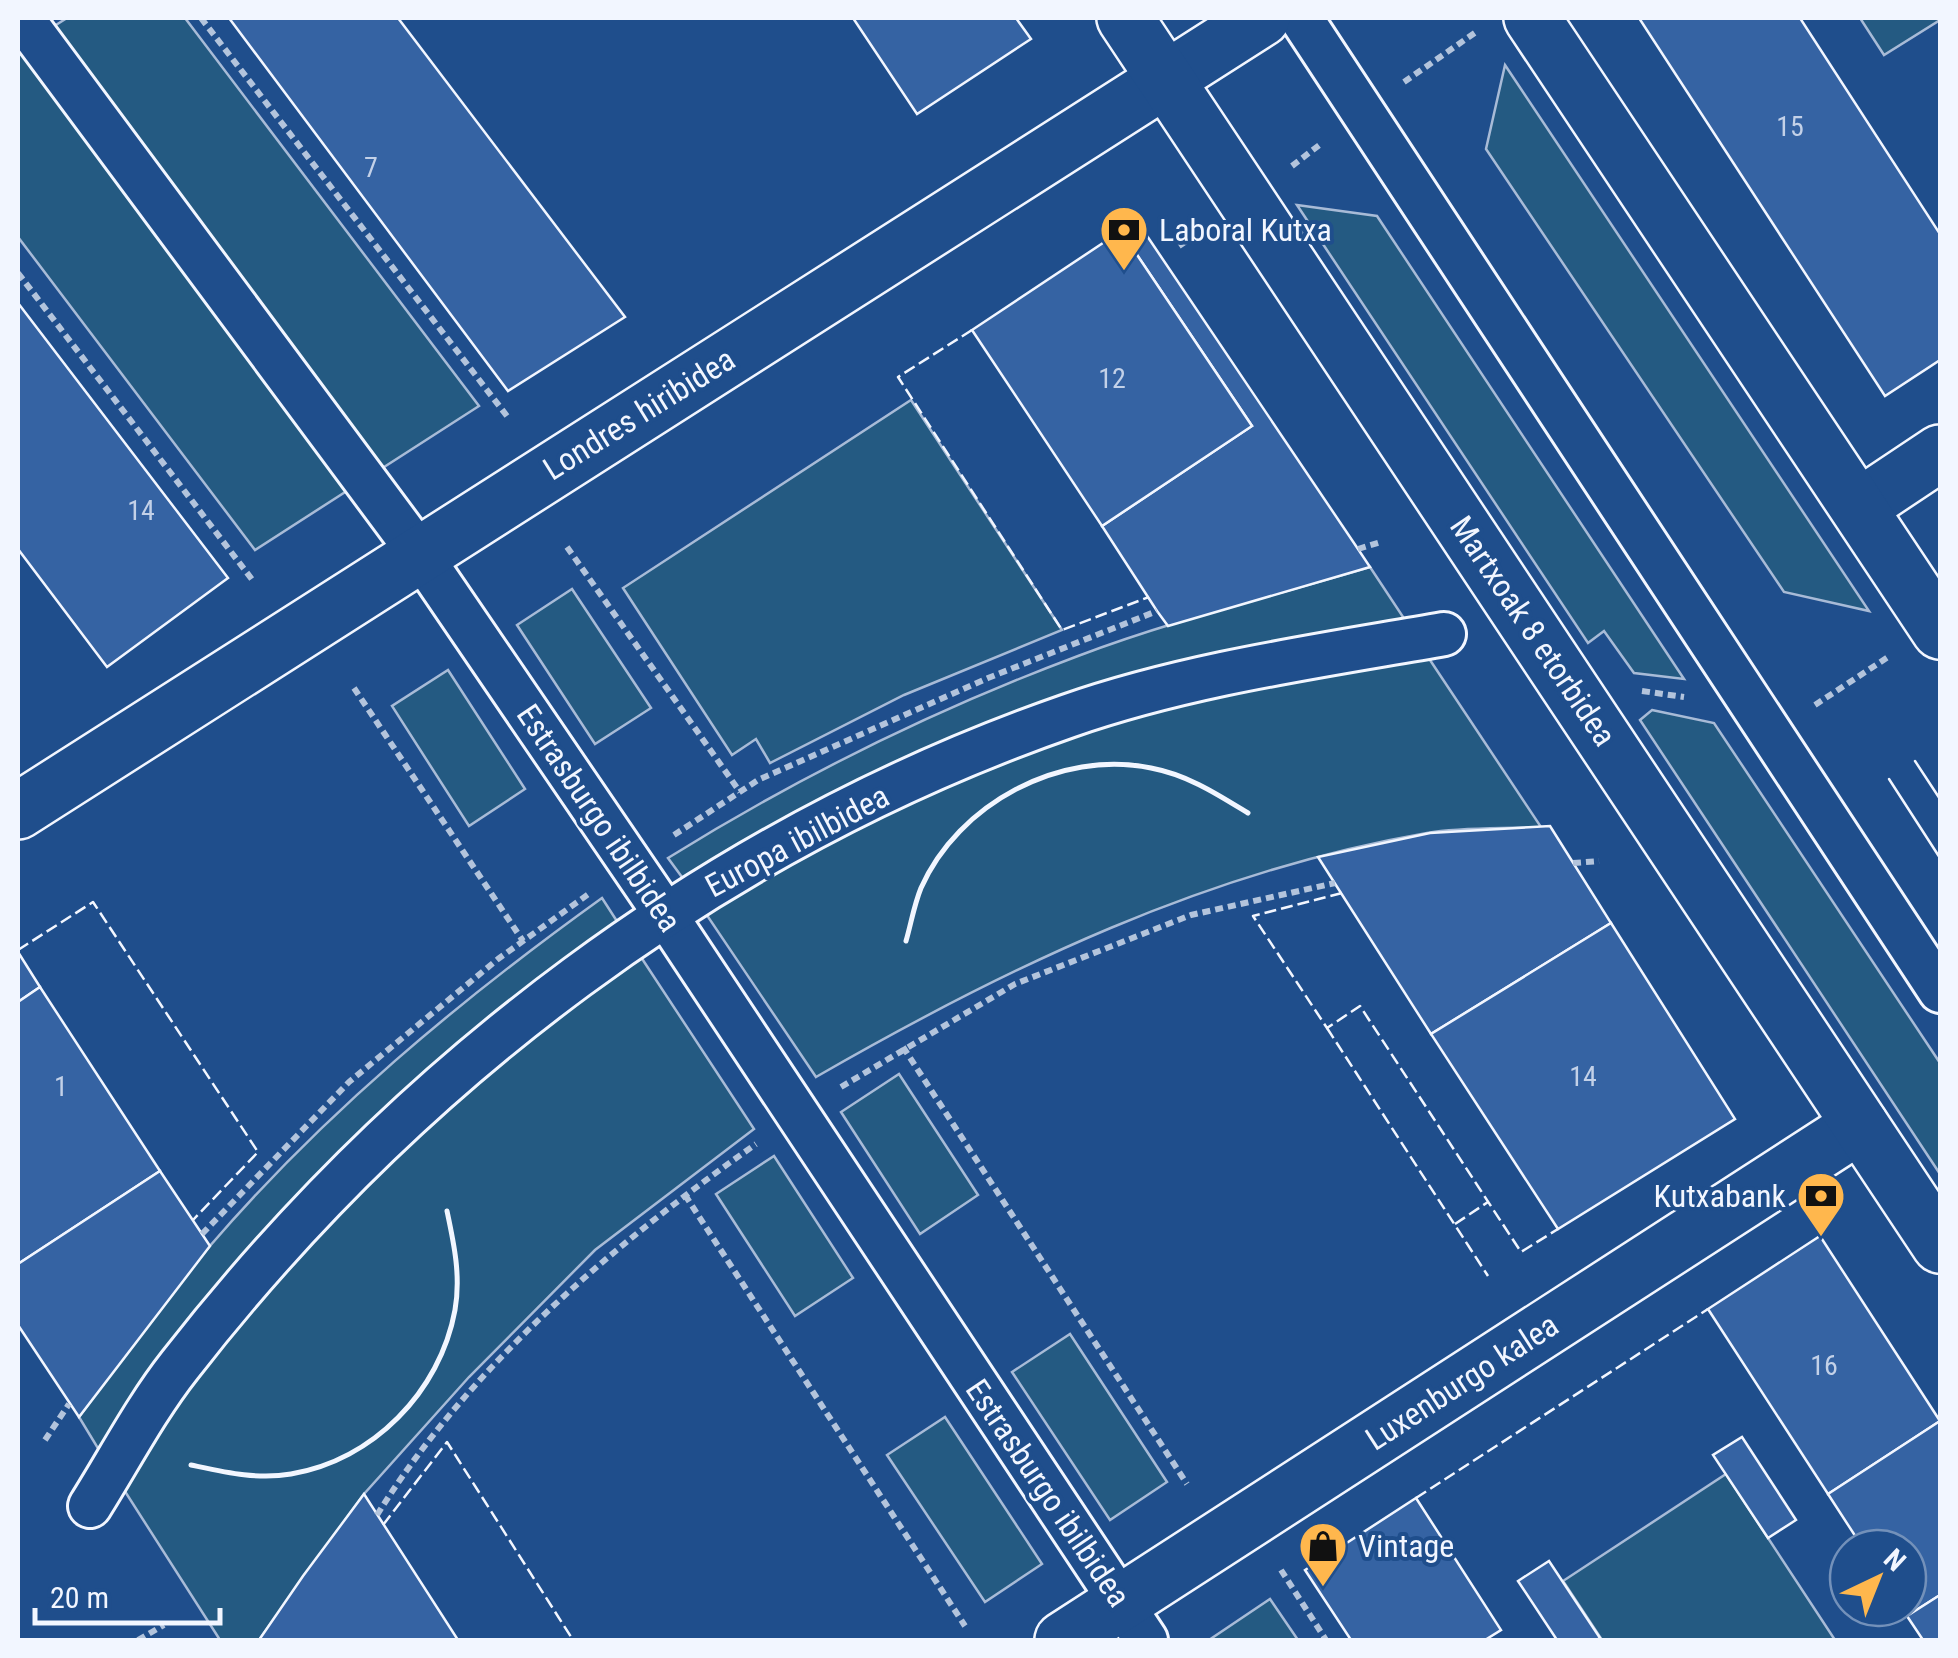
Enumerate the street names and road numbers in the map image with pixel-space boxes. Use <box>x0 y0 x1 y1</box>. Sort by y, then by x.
street label: Londres hiribidea <box>536 340 742 488</box>
street label: Martxoak 8 etorbidea <box>1442 509 1624 753</box>
street label: Estrasburgo ibilbidea <box>509 697 689 939</box>
street label: Europa ibilbidea <box>699 777 895 905</box>
street label: Luxenburgo kalea <box>1359 1306 1565 1458</box>
street label: Estrasburgo ibilbidea <box>958 1372 1138 1614</box>

